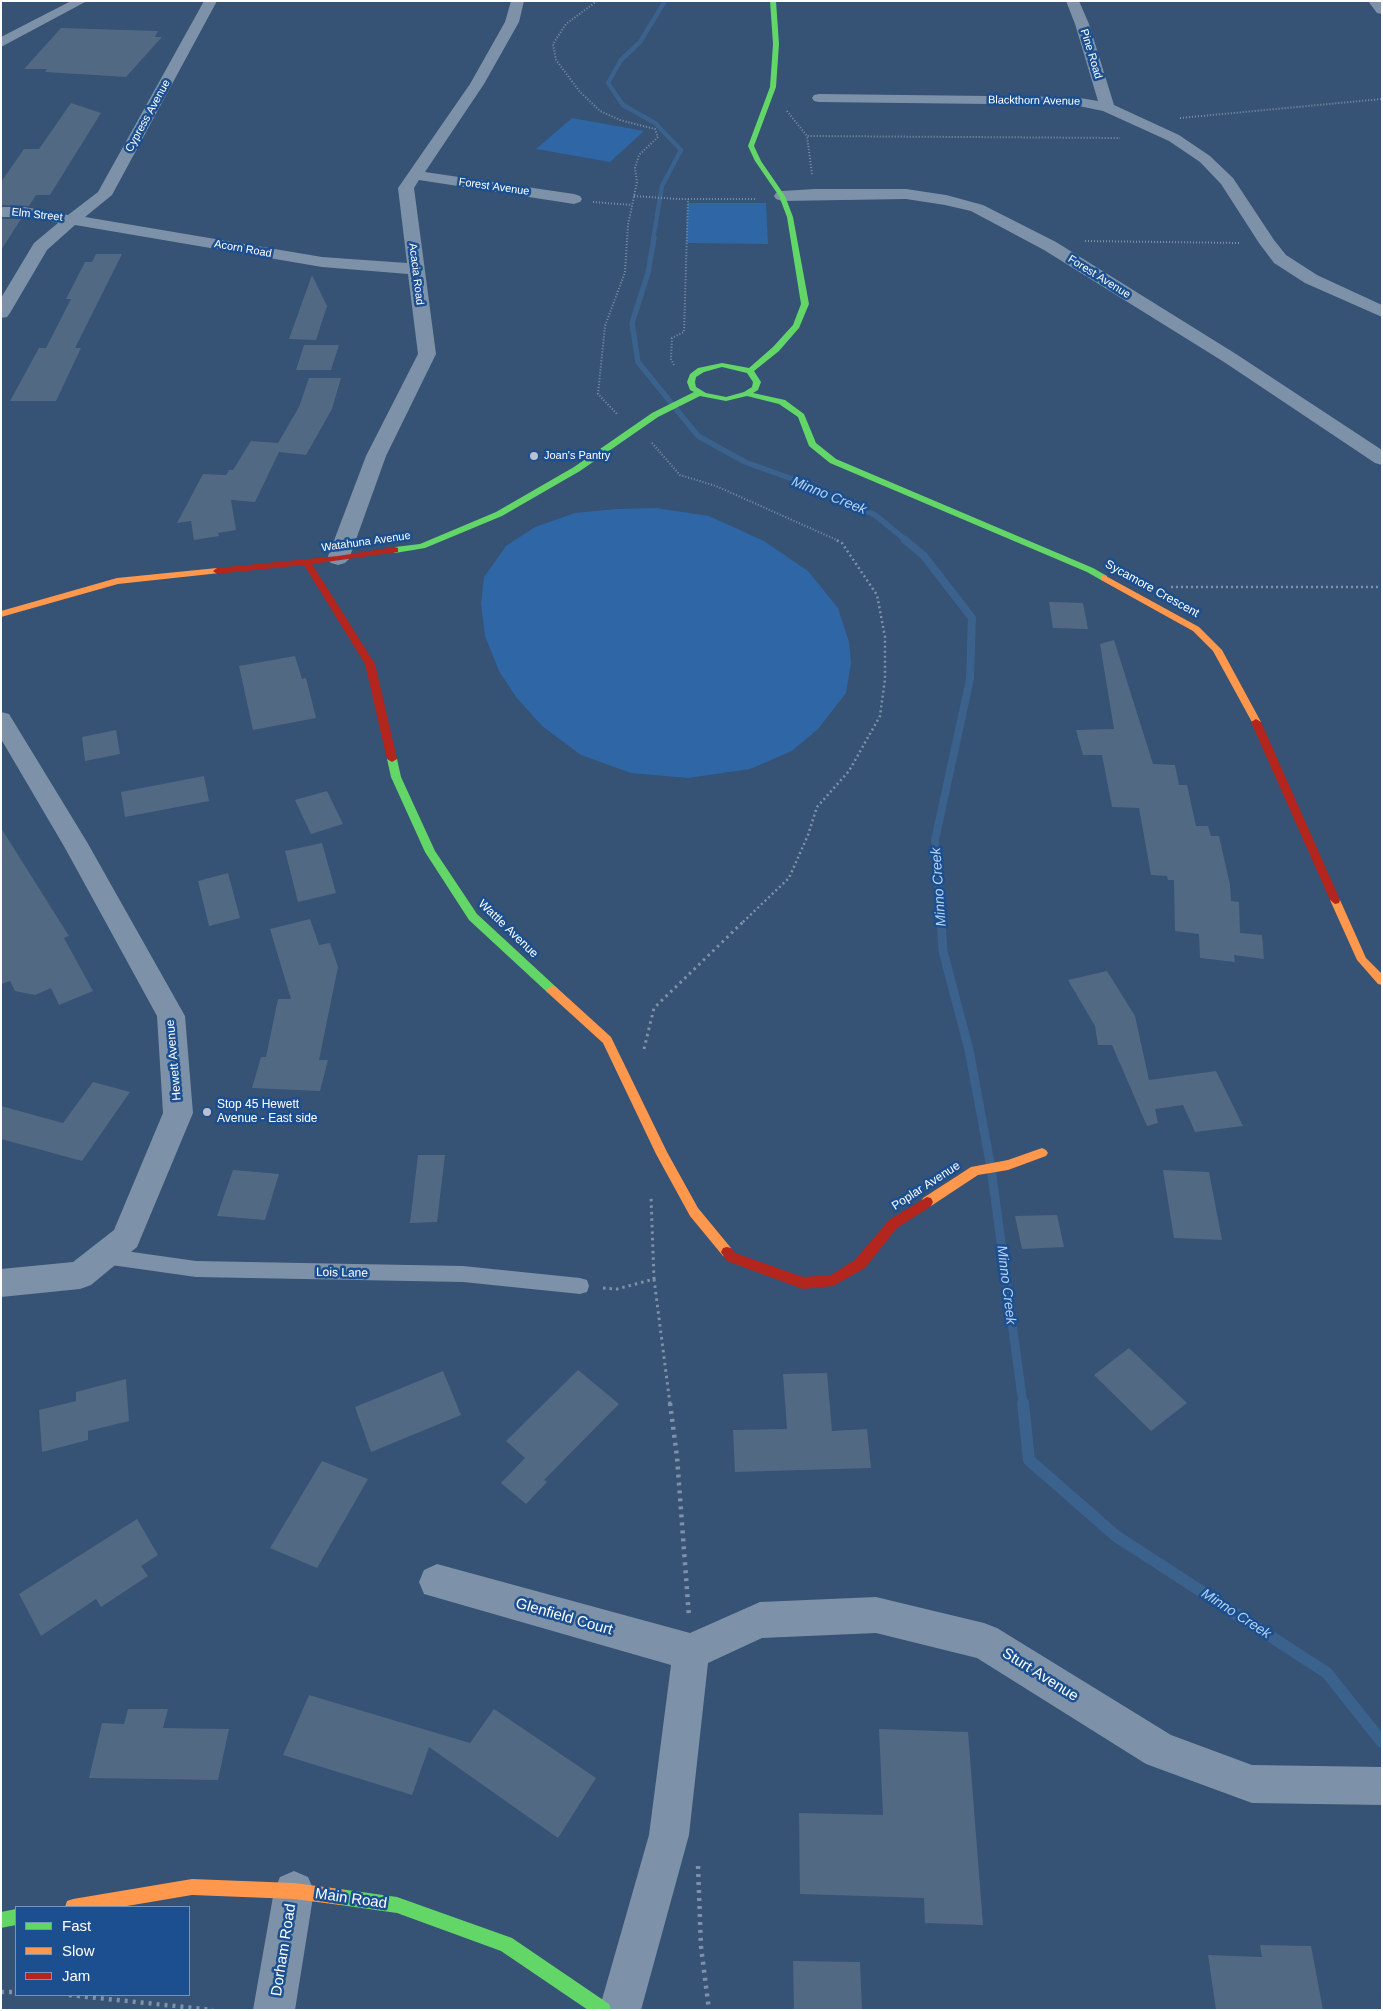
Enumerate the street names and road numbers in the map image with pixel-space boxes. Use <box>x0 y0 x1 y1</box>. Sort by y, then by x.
street label: Pine Road <box>1077 28 1105 80</box>
street label: Cypress Avenue <box>123 78 173 154</box>
street label: Blackthorn Avenue <box>988 94 1080 108</box>
street label: Forest Avenue <box>458 176 530 198</box>
street label: Elm Street <box>11 206 63 224</box>
street label: Acorn Road <box>213 237 273 261</box>
street label: Acacia Road <box>406 242 426 306</box>
street label: Forest Avenue <box>1065 253 1133 301</box>
street label: Watahuna Avenue <box>321 529 411 555</box>
street label: Sycamore Crescent <box>1102 557 1202 621</box>
street label: Wattle Avenue <box>475 897 541 961</box>
street label: Hewett Avenue <box>163 1019 185 1101</box>
street label: Poplar Avenue <box>889 1159 963 1213</box>
street label: Lois Lane <box>316 1265 368 1281</box>
street label: Glenfield Court <box>513 1595 615 1639</box>
street label: Sturt Avenue <box>999 1644 1081 1706</box>
street label: Main Road <box>314 1885 388 1913</box>
street label: Dorham Road <box>268 1902 300 1998</box>

